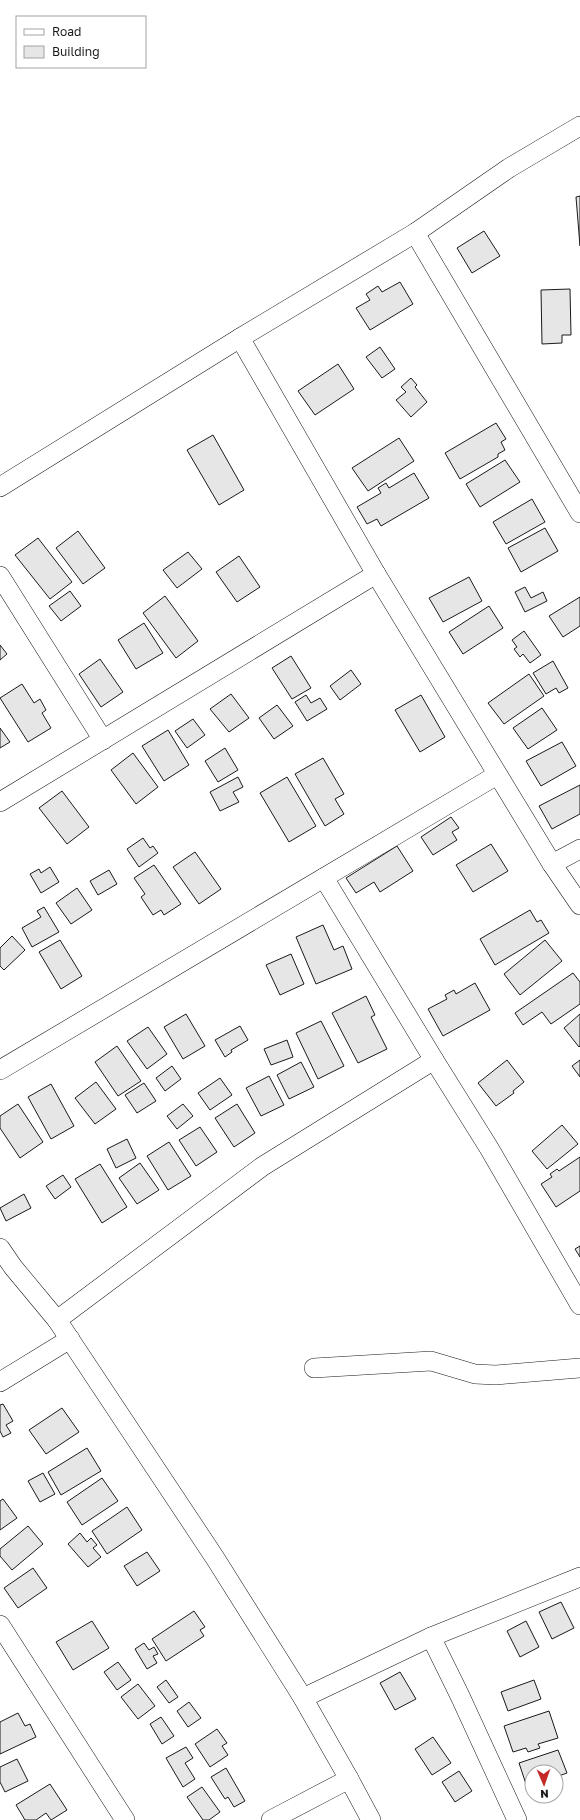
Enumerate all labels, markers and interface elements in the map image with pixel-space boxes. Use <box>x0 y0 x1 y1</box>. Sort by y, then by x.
legend <box>16 16 146 68</box>
text: Road <box>52 24 81 39</box>
text: Building <box>52 44 100 59</box>
north arrow <box>524 1764 564 1804</box>
text: N <box>540 1788 549 1801</box>

